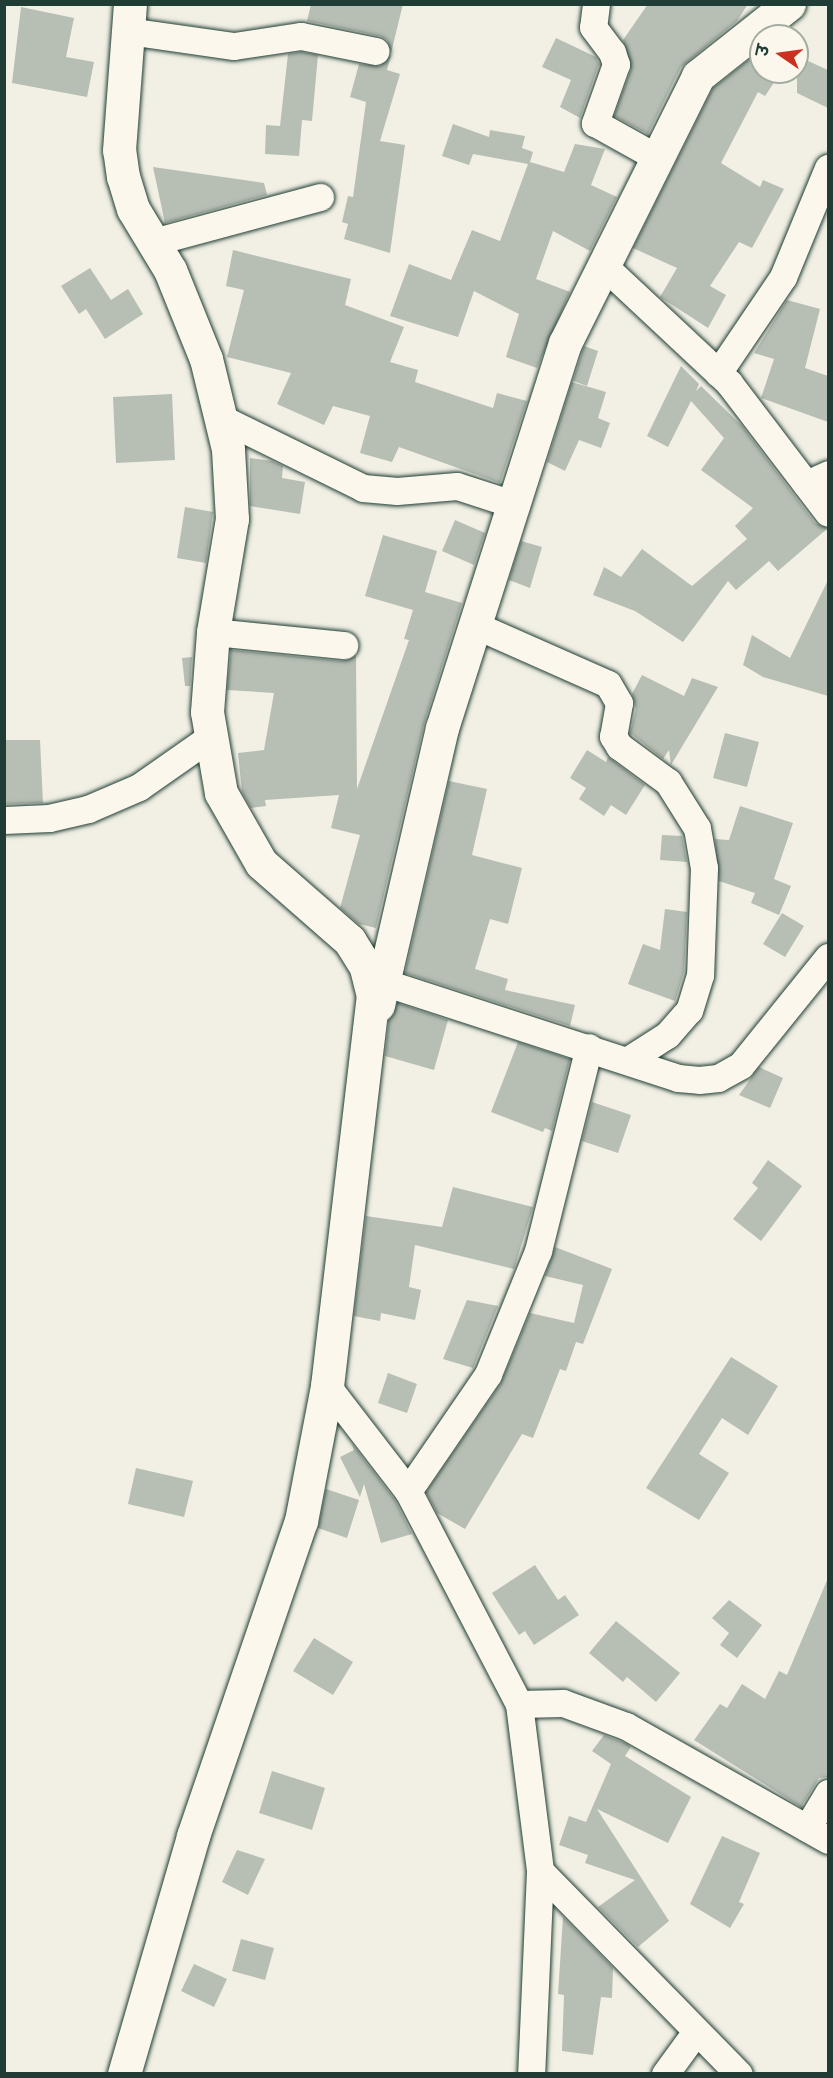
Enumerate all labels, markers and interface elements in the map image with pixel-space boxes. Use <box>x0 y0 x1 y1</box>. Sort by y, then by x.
north arrow <box>749 24 809 84</box>
text: उ <box>751 43 774 58</box>

